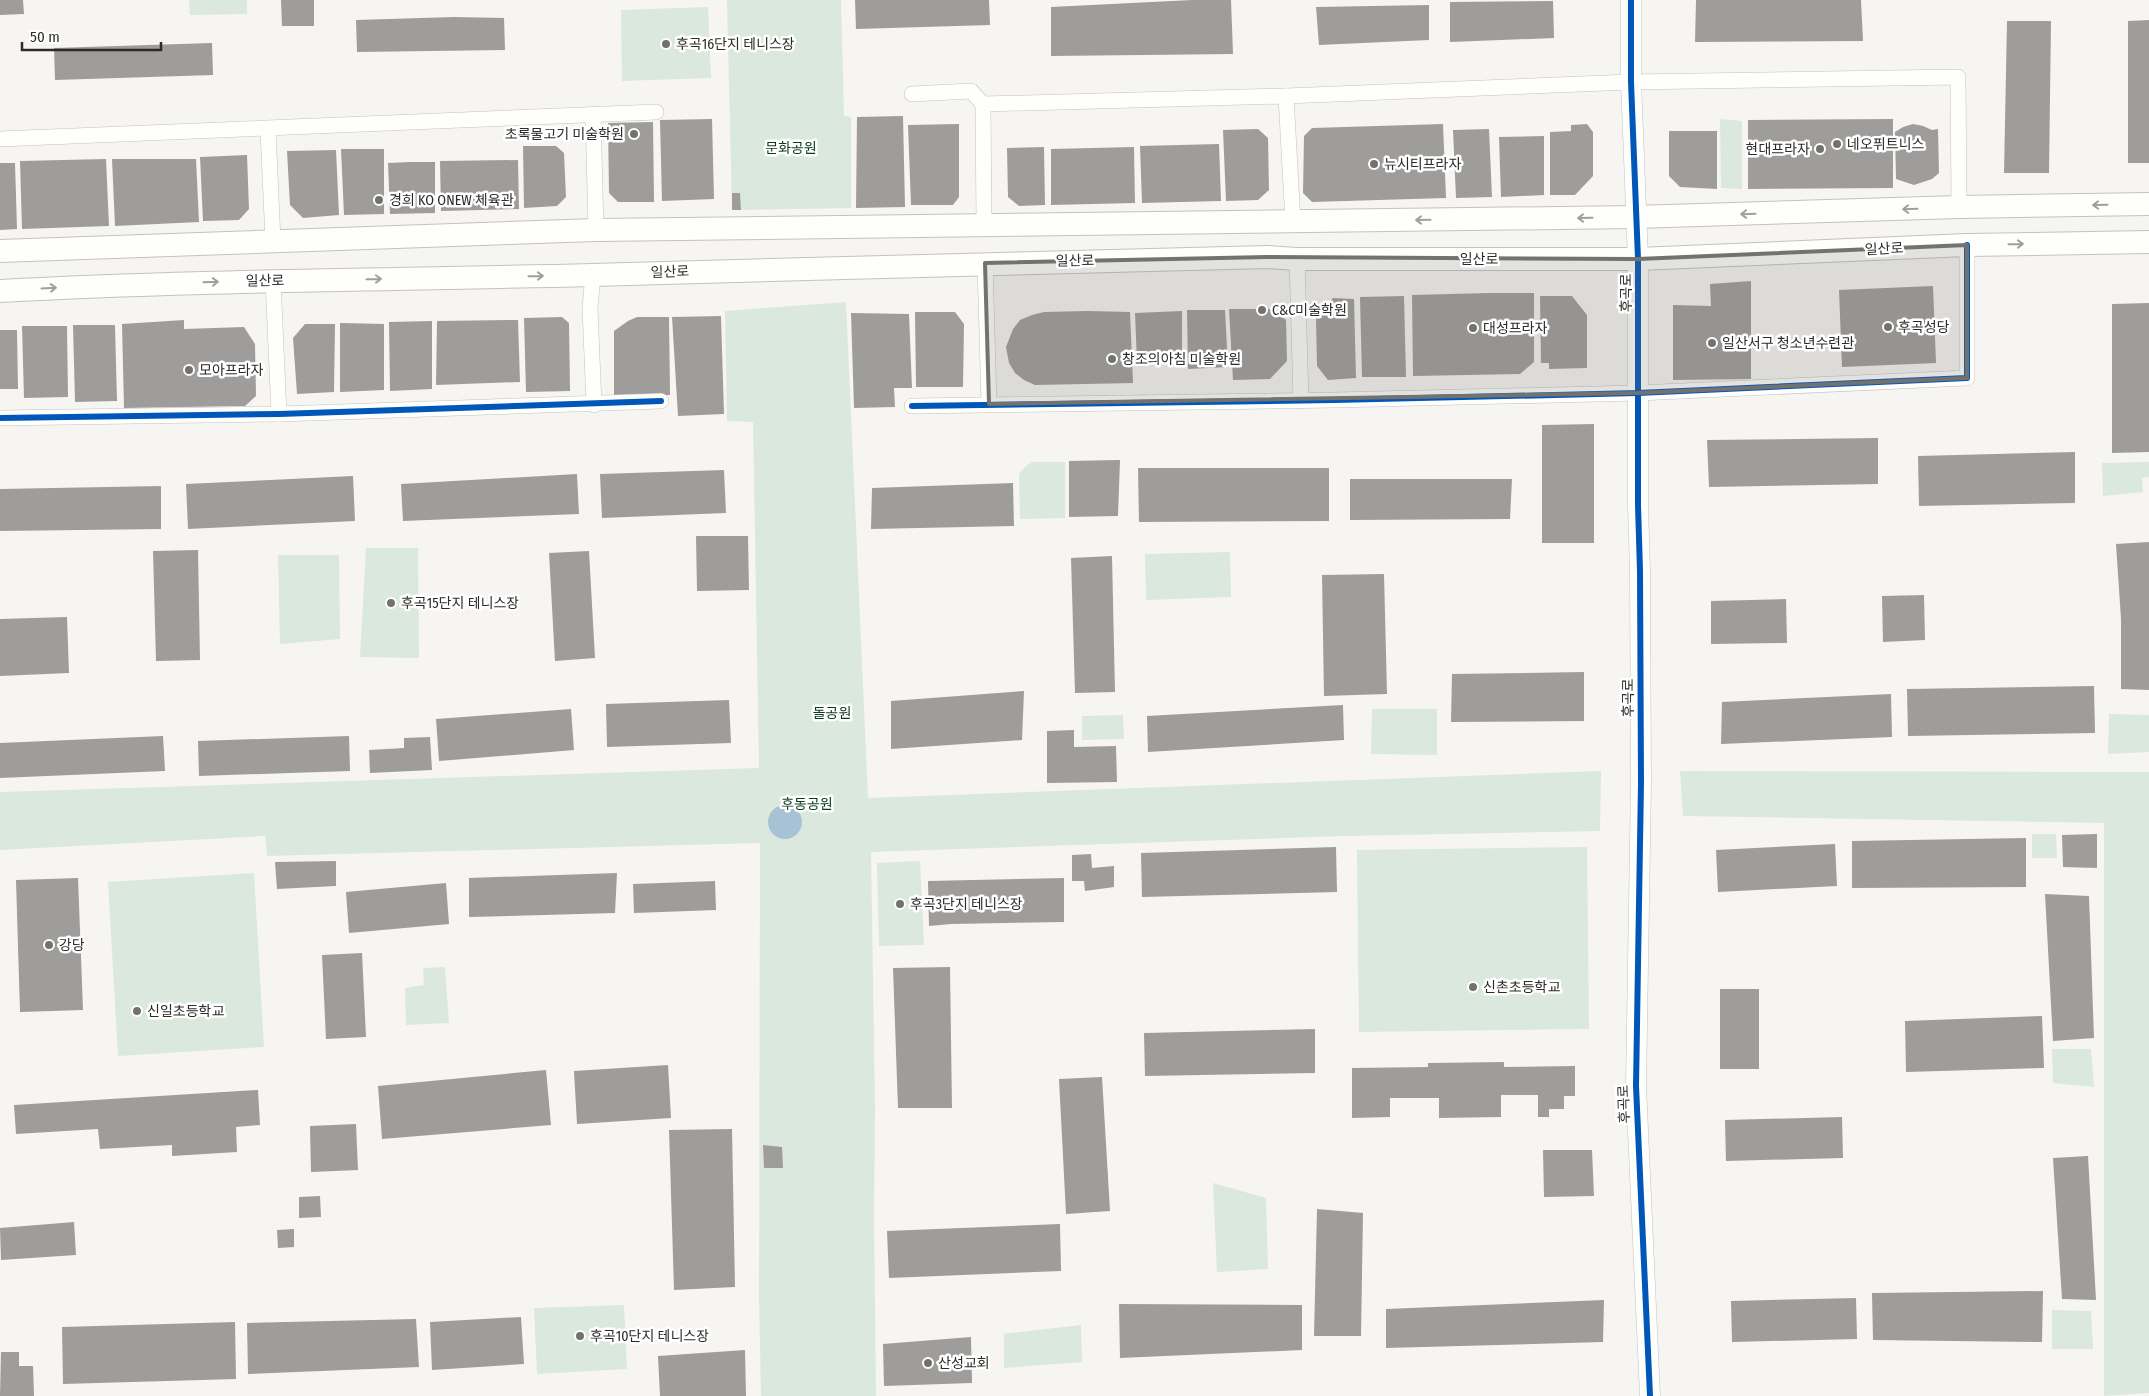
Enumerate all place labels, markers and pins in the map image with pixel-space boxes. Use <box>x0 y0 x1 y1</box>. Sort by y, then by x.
place label: 후곡16단지 테니스장 <box>676 36 795 53</box>
marker: 후곡16단지 테니스장 <box>660 38 672 50</box>
place label: 초록물고기 미술학원 <box>505 126 624 143</box>
marker: 초록물고기 미술학원 <box>628 128 640 140</box>
place label: 네오퓌트니스 <box>1847 136 1924 153</box>
marker: 네오퓌트니스 <box>1831 138 1843 150</box>
place label: 현대프라자 <box>1746 141 1810 158</box>
marker: 현대프라자 <box>1814 143 1826 155</box>
place label: 뉴시티프라자 <box>1384 156 1461 173</box>
marker: 뉴시티프라자 <box>1368 158 1380 170</box>
place label: 경희 KO ONEW 체육관 <box>389 192 514 209</box>
marker: 경희 KO ONEW 체육관 <box>373 194 385 206</box>
place label: C&C미술학원 <box>1272 302 1347 319</box>
marker: C&C미술학원 <box>1256 304 1268 316</box>
place label: 후곡성당 <box>1898 319 1950 336</box>
place label: 대성프라자 <box>1483 320 1548 337</box>
marker: 후곡성당 <box>1882 321 1894 333</box>
marker: 대성프라자 <box>1467 322 1479 334</box>
place label: 일산서구 청소년수련관 <box>1722 335 1854 352</box>
marker: 일산서구 청소년수련관 <box>1706 337 1718 349</box>
place label: 창조의아침 미술학원 <box>1122 351 1241 368</box>
marker: 창조의아침 미술학원 <box>1106 353 1118 365</box>
place label: 모아프라자 <box>199 362 264 379</box>
marker: 모아프라자 <box>183 364 195 376</box>
place label: 후곡15단지 테니스장 <box>401 595 519 612</box>
marker: 후곡15단지 테니스장 <box>385 597 397 609</box>
place label: 후곡3단지 테니스장 <box>910 896 1023 913</box>
marker: 후곡3단지 테니스장 <box>894 898 906 910</box>
place label: 강당 <box>59 937 85 954</box>
marker: 강당 <box>43 939 55 951</box>
place label: 신촌초등학교 <box>1483 979 1560 996</box>
marker: 신촌초등학교 <box>1467 981 1479 993</box>
place label: 신일초등학교 <box>147 1003 224 1020</box>
marker: 신일초등학교 <box>131 1005 143 1017</box>
place label: 후곡10단지 테니스장 <box>590 1328 709 1345</box>
marker: 후곡10단지 테니스장 <box>574 1330 586 1342</box>
place label: 산성교회 <box>938 1355 990 1372</box>
marker: 산성교회 <box>922 1357 934 1369</box>

